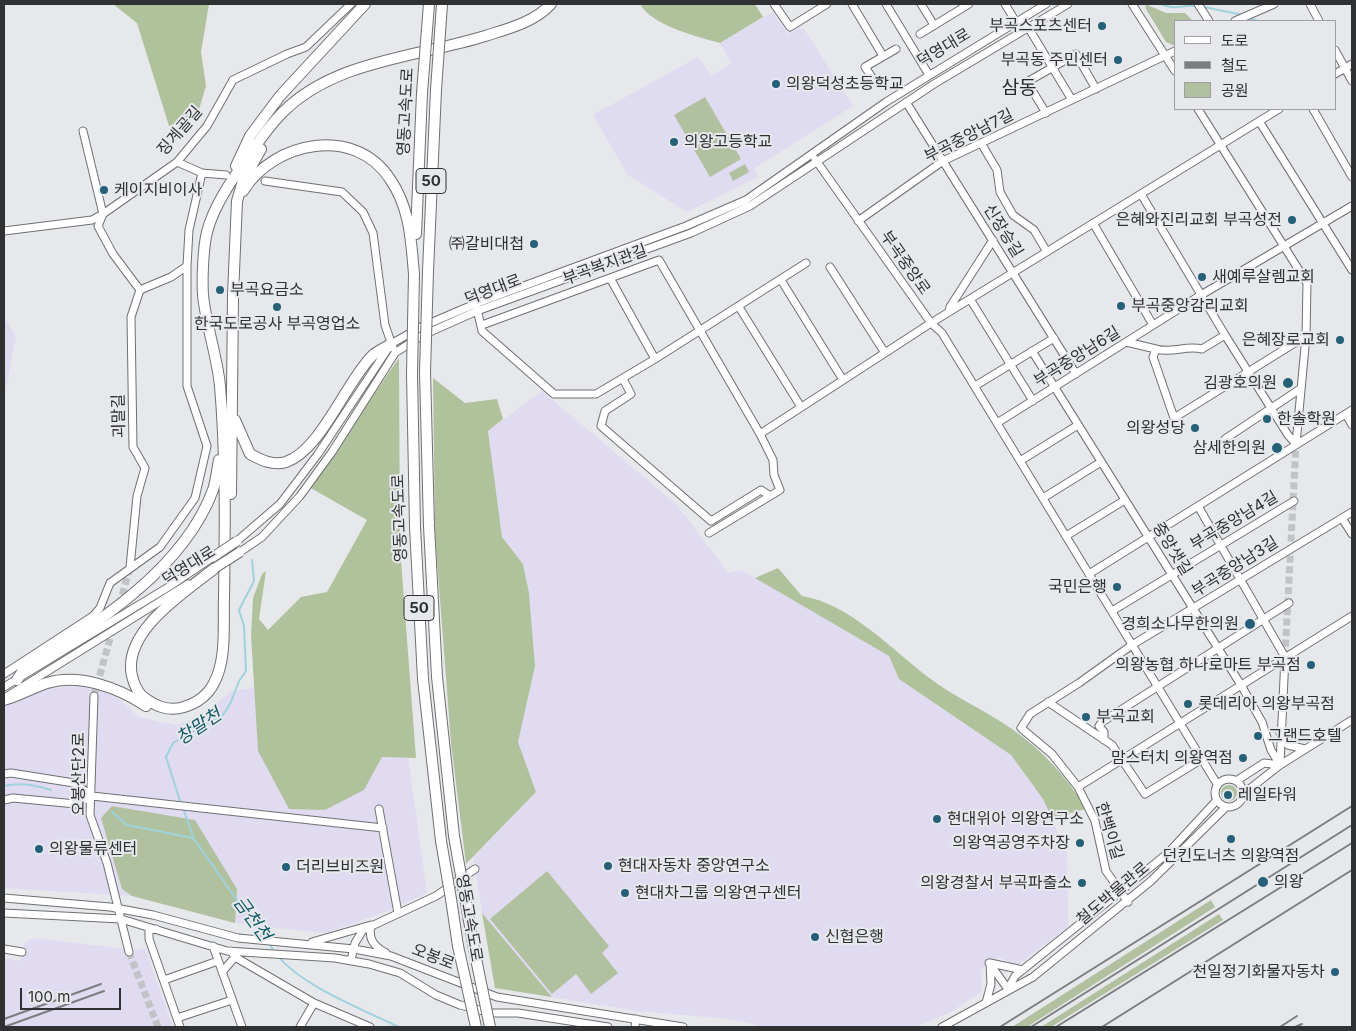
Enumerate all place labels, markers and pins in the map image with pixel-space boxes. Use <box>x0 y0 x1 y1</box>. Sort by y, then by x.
place label: 부곡스포츠센터 <box>989 16 1092 36</box>
marker: 부곡스포츠센터 <box>1096 20 1108 32</box>
place label: 부곡동 주민센터 <box>1000 50 1108 70</box>
marker: 부곡동 주민센터 <box>1112 54 1124 66</box>
place label: 의왕덕성초등학교 <box>786 74 904 94</box>
marker: 의왕덕성초등학교 <box>770 78 782 90</box>
place label: 의왕고등학교 <box>684 132 772 152</box>
marker: 의왕고등학교 <box>668 136 680 148</box>
place label: 케이지비이사 <box>114 180 202 200</box>
marker: 케이지비이사 <box>98 184 110 196</box>
place label: 은혜와진리교회 부곡성전 <box>1116 210 1282 230</box>
marker: 은혜와진리교회 부곡성전 <box>1286 214 1298 226</box>
place label: ㈜갈비대첩 <box>449 234 524 254</box>
marker: ㈜갈비대첩 <box>528 238 540 250</box>
place label: 새예루살렘교회 <box>1212 267 1315 287</box>
marker: 새예루살렘교회 <box>1196 271 1208 283</box>
place label: 부곡요금소 <box>230 280 304 300</box>
marker: 부곡요금소 <box>214 284 226 296</box>
place label: 부곡중앙감리교회 <box>1131 296 1249 316</box>
marker: 부곡중앙감리교회 <box>1115 300 1127 312</box>
marker: 한국도로공사 부곡영업소 <box>271 301 283 313</box>
place label: 한국도로공사 부곡영업소 <box>194 314 360 334</box>
place label: 은혜장로교회 <box>1242 330 1330 350</box>
marker: 은혜장로교회 <box>1334 334 1346 346</box>
place label: 김광호의원 <box>1203 373 1277 393</box>
marker: 김광호의원 <box>1281 376 1295 390</box>
place label: 한솔학원 <box>1277 409 1336 429</box>
marker: 한솔학원 <box>1261 413 1273 425</box>
place label: 의왕성당 <box>1126 418 1185 438</box>
marker: 의왕성당 <box>1189 422 1201 434</box>
place label: 삼세한의원 <box>1192 438 1266 458</box>
marker: 삼세한의원 <box>1270 441 1284 455</box>
place label: 국민은행 <box>1048 577 1107 597</box>
marker: 국민은행 <box>1111 581 1123 593</box>
place label: 경희소나무한의원 <box>1121 614 1239 634</box>
marker: 경희소나무한의원 <box>1243 617 1257 631</box>
place label: 의왕농협 하나로마트 부곡점 <box>1115 655 1301 675</box>
marker: 의왕농협 하나로마트 부곡점 <box>1305 659 1317 671</box>
place label: 롯데리아 의왕부곡점 <box>1198 694 1335 714</box>
marker: 롯데리아 의왕부곡점 <box>1182 698 1194 710</box>
place label: 부곡교회 <box>1096 707 1155 727</box>
marker: 부곡교회 <box>1080 711 1092 723</box>
place label: 그랜드호텔 <box>1268 726 1342 746</box>
marker: 그랜드호텔 <box>1252 730 1264 742</box>
place label: 맘스터치 의왕역점 <box>1111 748 1233 768</box>
marker: 맘스터치 의왕역점 <box>1237 752 1249 764</box>
place label: 레일타워 <box>1238 785 1297 805</box>
marker: 레일타워 <box>1222 789 1234 801</box>
place label: 현대위아 의왕연구소 <box>947 809 1084 829</box>
marker: 현대위아 의왕연구소 <box>931 813 943 825</box>
place label: 의왕역공영주차장 <box>952 833 1070 853</box>
marker: 던킨도너츠 의왕역점 <box>1225 833 1237 845</box>
marker: 의왕역공영주차장 <box>1074 837 1086 849</box>
place label: 의왕물류센터 <box>49 839 137 859</box>
marker: 의왕물류센터 <box>33 843 45 855</box>
place label: 던킨도너츠 의왕역점 <box>1163 846 1299 866</box>
place label: 현대자동차 중앙연구소 <box>618 856 770 876</box>
place label: 더리브비즈원 <box>296 857 384 877</box>
marker: 현대자동차 중앙연구소 <box>602 860 614 872</box>
marker: 더리브비즈원 <box>280 861 292 873</box>
place label: 의왕 <box>1274 872 1303 892</box>
place label: 의왕경찰서 부곡파출소 <box>920 873 1072 893</box>
marker: 의왕 <box>1256 875 1270 889</box>
marker: 의왕경찰서 부곡파출소 <box>1076 877 1088 889</box>
place label: 현대차그룹 의왕연구센터 <box>635 883 801 903</box>
marker: 현대차그룹 의왕연구센터 <box>619 887 631 899</box>
place label: 신협은행 <box>825 927 884 947</box>
marker: 신협은행 <box>809 931 821 943</box>
place label: 천일정기화물자동차 <box>1193 962 1325 982</box>
marker: 천일정기화물자동차 <box>1329 966 1341 978</box>

